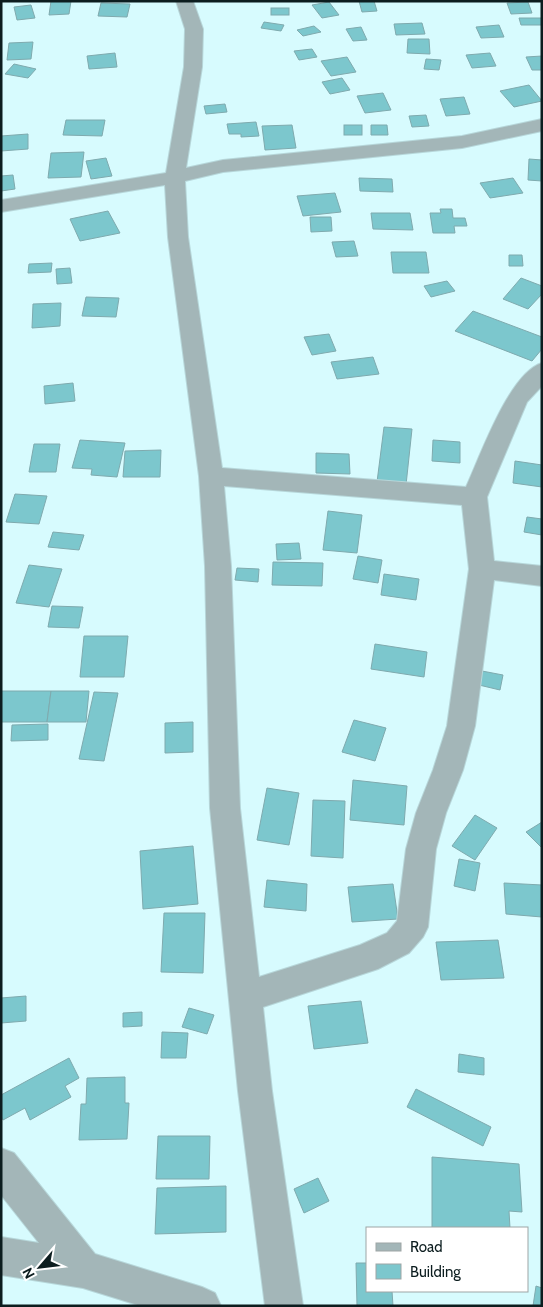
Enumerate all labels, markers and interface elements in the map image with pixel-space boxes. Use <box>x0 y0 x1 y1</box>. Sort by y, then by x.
legend <box>366 1227 528 1292</box>
text: Road <box>410 1238 443 1256</box>
north arrow <box>15 1242 65 1292</box>
text: Building <box>410 1263 461 1281</box>
text: N <box>18 1265 39 1282</box>

